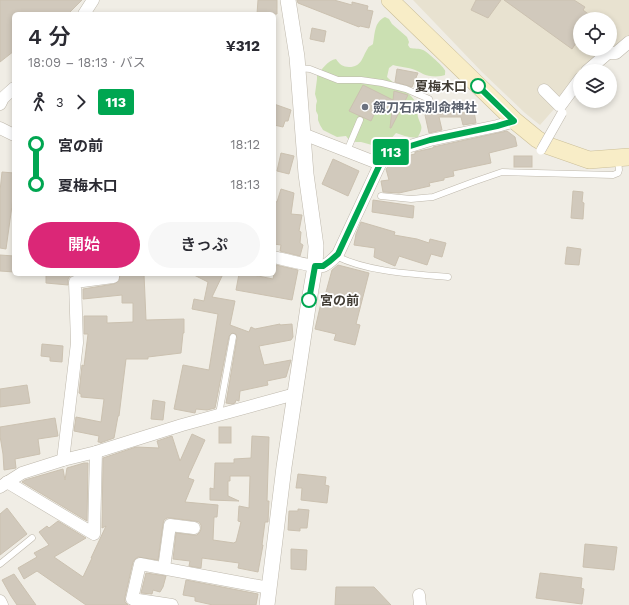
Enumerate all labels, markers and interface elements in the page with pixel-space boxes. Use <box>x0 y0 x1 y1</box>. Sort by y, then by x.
map controls <box>573 12 617 108</box>
button: locate <box>573 12 617 56</box>
text: 4 分 <box>28 24 71 49</box>
text: ¥312 <box>226 37 260 55</box>
text: 18:09 – 18:13 · バス <box>28 55 146 70</box>
button: layers <box>573 64 617 108</box>
marker: 夏梅木口 <box>470 78 486 94</box>
place label: 夏梅木口 <box>415 79 467 94</box>
icon: walk <box>28 91 50 113</box>
icon: forward <box>70 91 92 113</box>
text: 113 <box>106 94 126 110</box>
text: 3 <box>56 95 64 110</box>
place label: 劔刀石床別命神社 <box>373 100 477 115</box>
marker: 劔刀石床別命神社 <box>360 102 370 112</box>
text: 宮の前 <box>58 137 103 155</box>
text: 18:12 <box>230 137 260 152</box>
line badge: 113 <box>368 139 414 165</box>
text: 113 <box>381 144 401 160</box>
text: 夏梅木口 <box>58 177 118 195</box>
text: 18:13 <box>230 177 260 192</box>
button: 開始 <box>28 222 140 268</box>
button: きっぷ <box>148 222 260 268</box>
marker: 宮の前 <box>301 292 317 308</box>
place label: 宮の前 <box>320 293 359 308</box>

